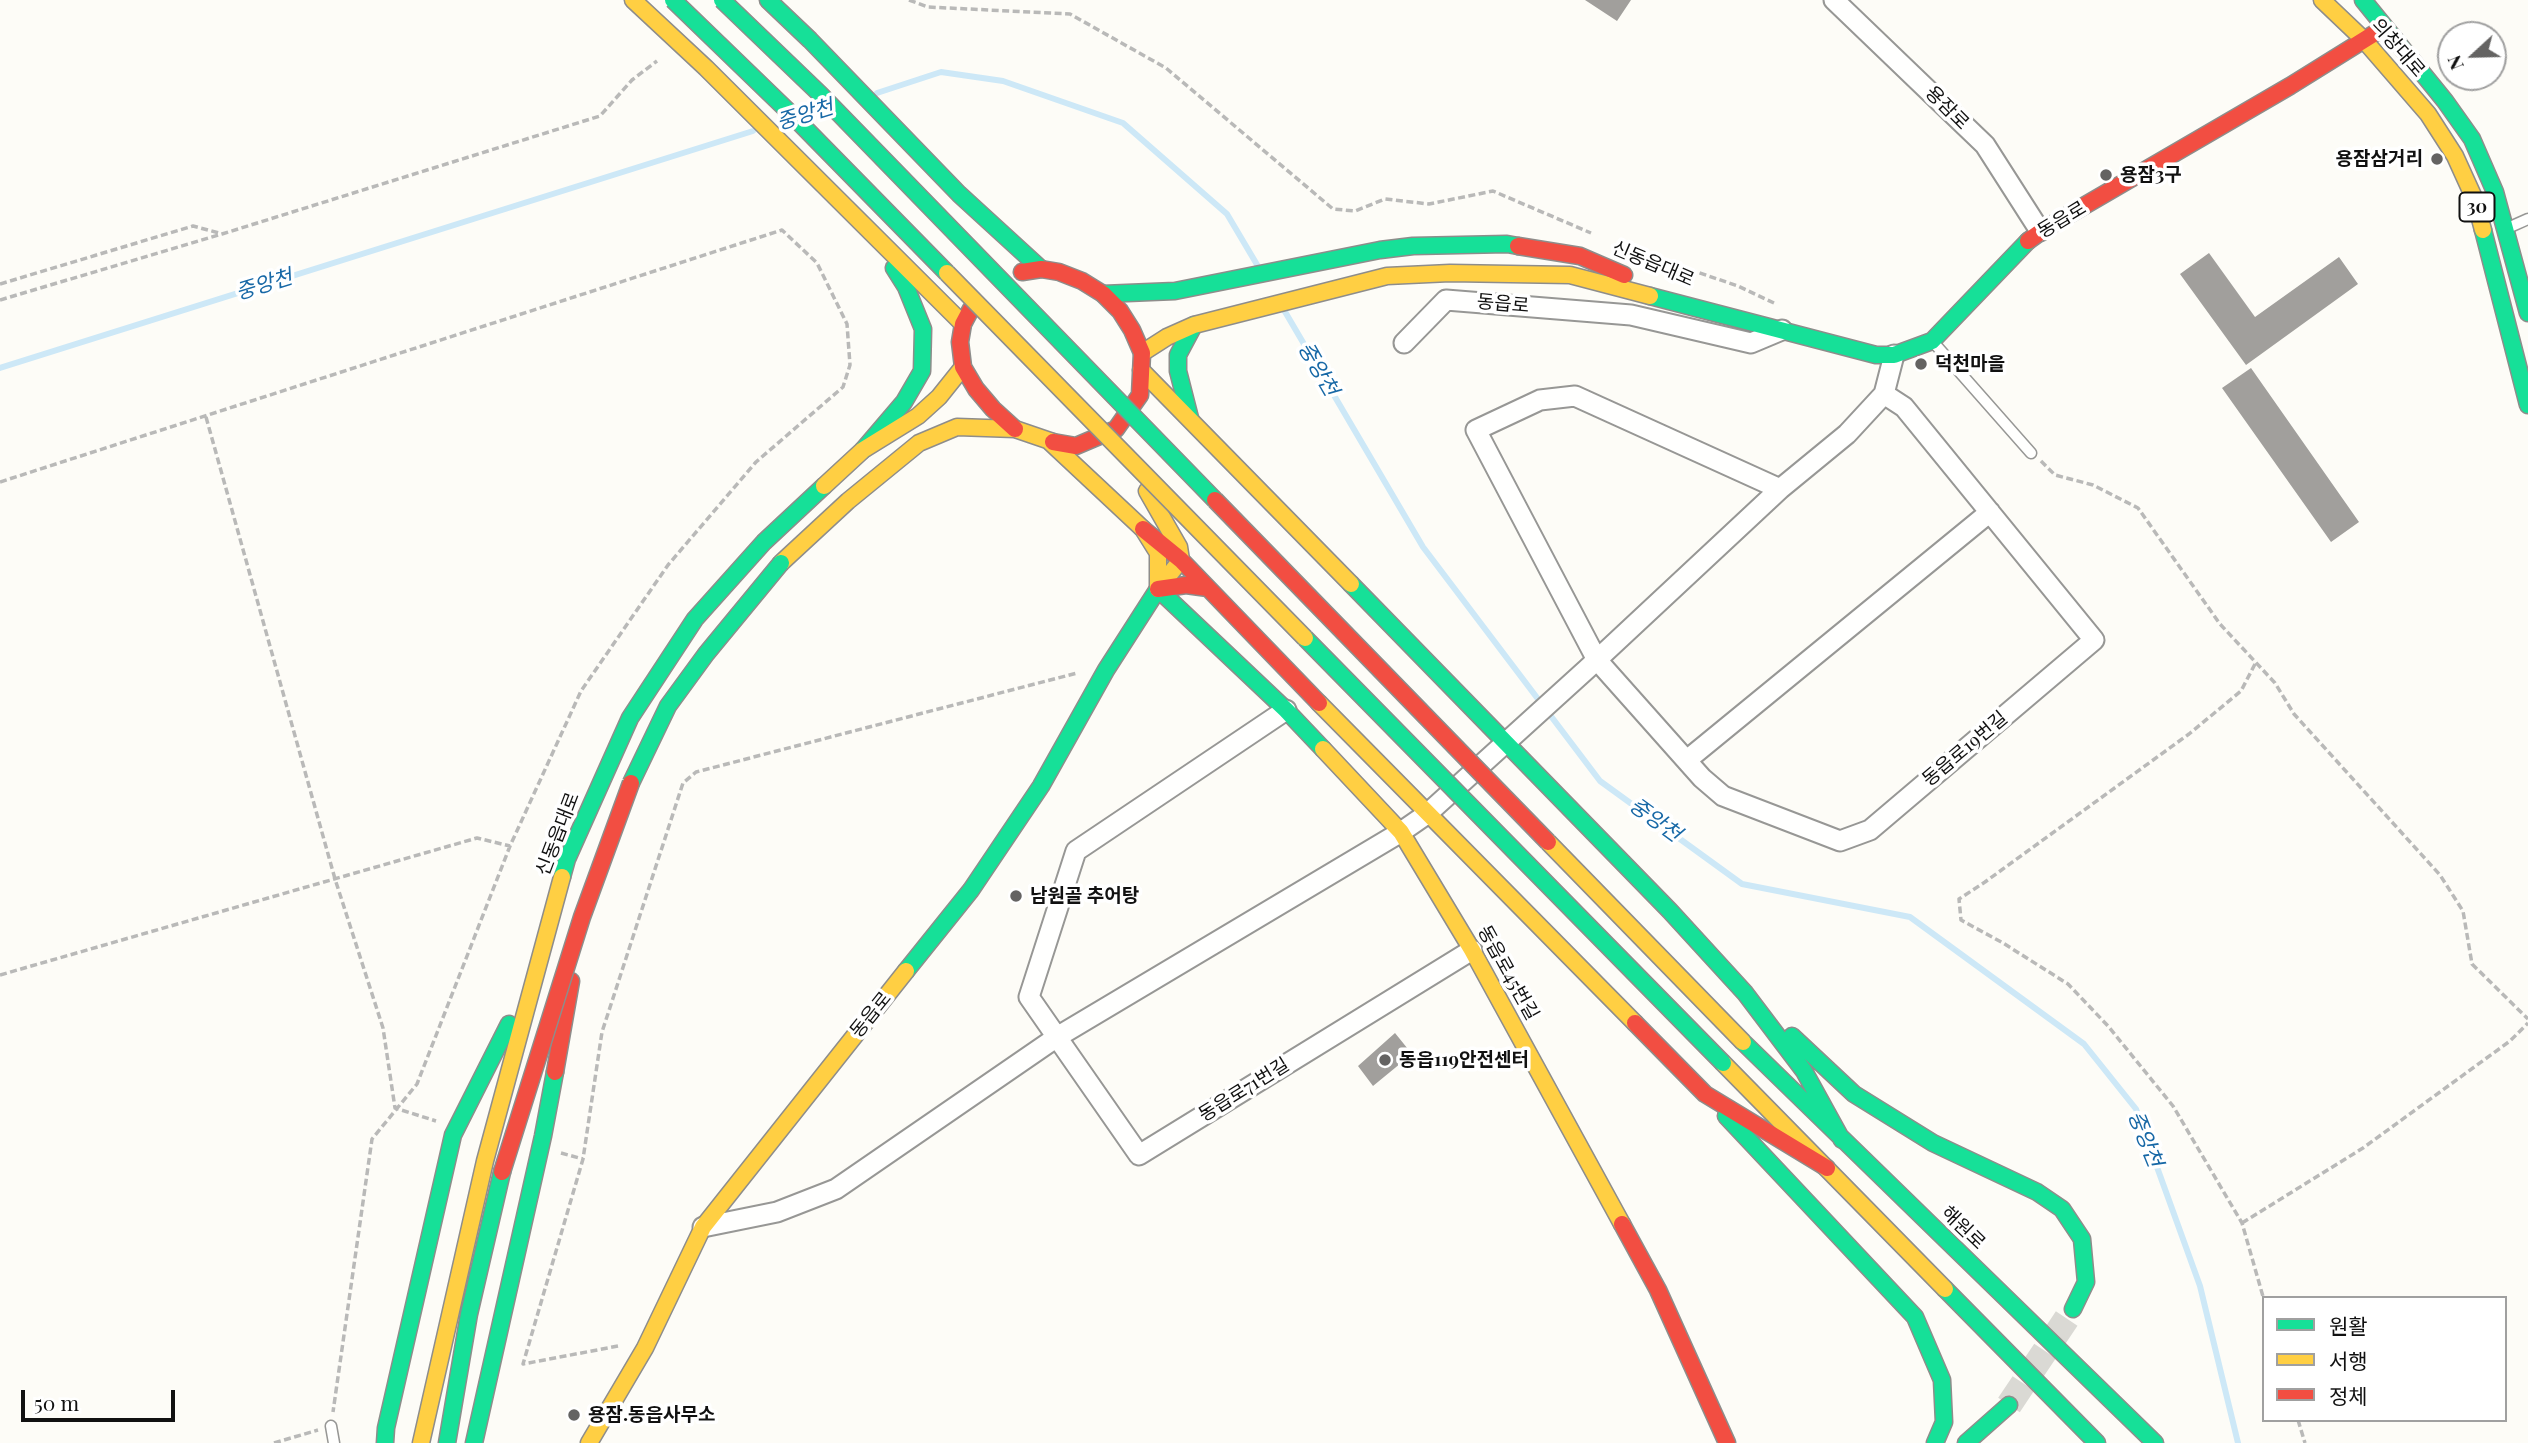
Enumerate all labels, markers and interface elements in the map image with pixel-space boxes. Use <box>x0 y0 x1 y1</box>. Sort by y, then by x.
street label: 의창대로 <box>2366 14 2430 82</box>
north arrow <box>2437 21 2507 91</box>
text: N <box>2440 52 2469 74</box>
street label: 용잠로 <box>1920 81 1974 135</box>
water label: 중앙천 <box>774 94 836 136</box>
place label: 용잠삼거리 <box>2336 148 2423 170</box>
marker: 용잠삼거리 <box>2429 151 2445 167</box>
place label: 용잠3구 <box>2120 164 2182 186</box>
marker: 용잠3구 <box>2098 167 2114 183</box>
road number: 30 <box>2460 192 2494 222</box>
street label: 동읍로 <box>2034 197 2090 243</box>
street label: 신동읍대로 <box>1608 236 1698 292</box>
water label: 중앙천 <box>233 264 295 306</box>
street label: 동읍로 <box>1476 290 1530 318</box>
water label: 중앙천 <box>1293 338 1343 400</box>
place label: 덕천마을 <box>1935 353 2005 375</box>
marker: 덕천마을 <box>1913 356 1929 372</box>
street label: 동읍로19번길 <box>1918 707 2012 791</box>
street label: 신동읍대로 <box>532 789 584 879</box>
water label: 중앙천 <box>1624 793 1686 847</box>
place label: 남원골 추어탕 <box>1030 885 1139 907</box>
marker: 남원골 추어탕 <box>1008 888 1024 904</box>
street label: 동읍로45번길 <box>1473 922 1543 1024</box>
street label: 동읍로 <box>846 987 896 1043</box>
place label: 동읍119안전센터 <box>1399 1049 1529 1071</box>
marker: 동읍119안전센터 <box>1377 1052 1393 1068</box>
street label: 동읍로71번길 <box>1195 1053 1293 1127</box>
water label: 중앙천 <box>2122 1107 2168 1171</box>
street label: 해원로 <box>1936 1202 1990 1254</box>
legend <box>2262 1296 2507 1422</box>
text: 원활 <box>2329 1311 2368 1339</box>
text: 서행 <box>2329 1346 2368 1374</box>
scale bar <box>24 1376 178 1420</box>
text: 정체 <box>2329 1381 2368 1409</box>
text: 50 m <box>34 1388 79 1416</box>
place label: 용잠.동읍사무소 <box>588 1404 715 1426</box>
marker: 용잠.동읍사무소 <box>566 1407 582 1423</box>

